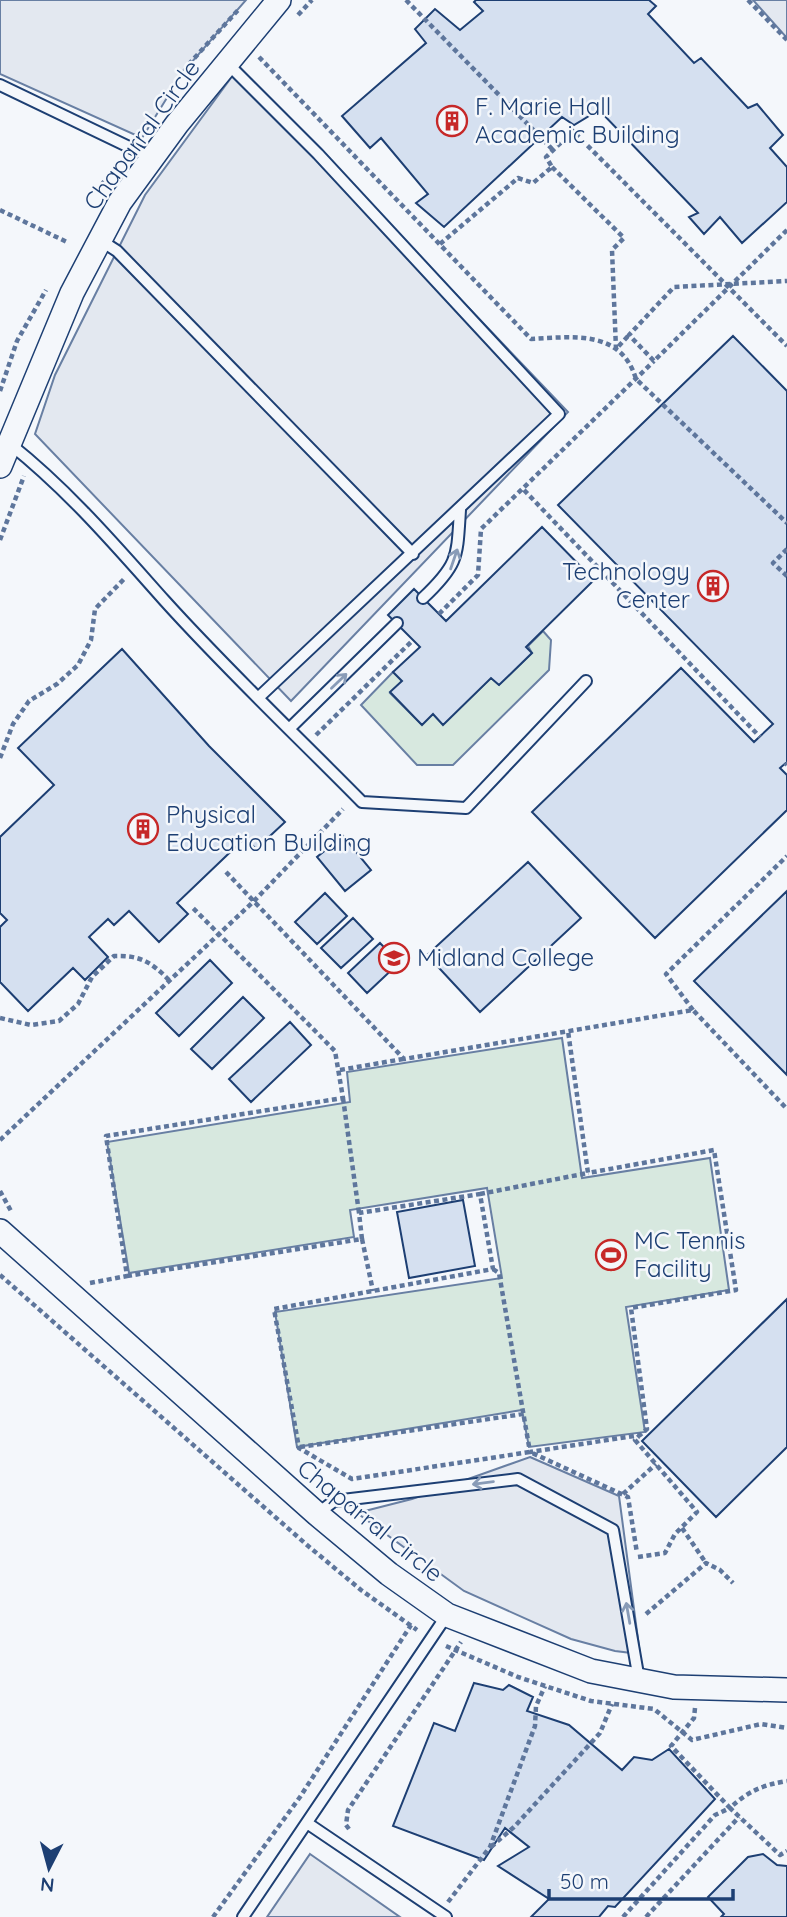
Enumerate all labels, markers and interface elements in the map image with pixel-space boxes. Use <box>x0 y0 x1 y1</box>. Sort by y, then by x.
street label: Chaparral Circle <box>77 53 206 215</box>
place label: F. Marie Hall Academic Building <box>475 91 680 149</box>
building icon: F. Marie Hall Academic Building <box>435 104 469 138</box>
one-way arrow <box>449 549 461 571</box>
place label: Technology Center <box>562 556 690 614</box>
building icon: Technology Center <box>696 569 730 603</box>
one-way arrow <box>330 672 347 689</box>
place label: Physical Education Building <box>166 799 372 857</box>
building icon: Physical Education Building <box>126 812 160 846</box>
school or university icon: Midland College <box>377 941 411 975</box>
place label: Midland College <box>417 942 594 972</box>
place label: MC Tennis Facility <box>634 1225 745 1283</box>
sports icon: MC Tennis Facility <box>594 1238 628 1272</box>
street label: Chaparral Circle <box>292 1452 449 1588</box>
one-way arrow <box>472 1477 494 1490</box>
one-way arrow <box>621 1602 634 1625</box>
north arrow <box>14 1833 84 1903</box>
scale bar <box>549 1857 733 1901</box>
text: 50 m <box>560 1868 609 1894</box>
text: N <box>39 1872 55 1898</box>

